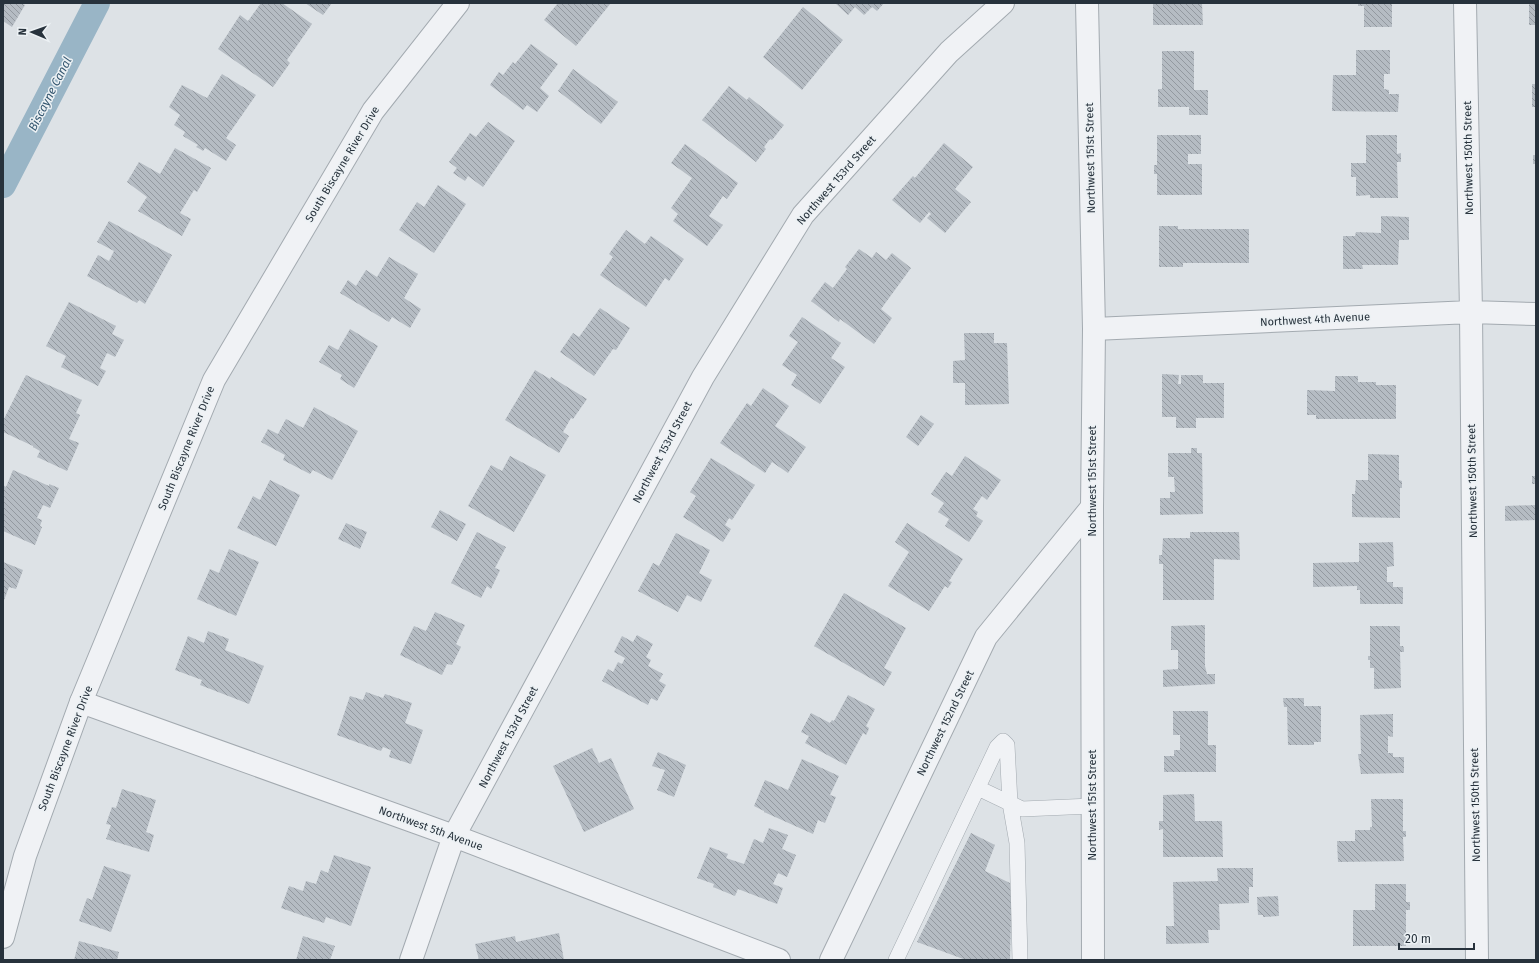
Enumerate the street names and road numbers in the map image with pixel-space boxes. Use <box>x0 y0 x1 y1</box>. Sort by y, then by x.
street label: Northwest 150th Street <box>1461 101 1476 215</box>
street label: Northwest 151st Street <box>1083 102 1098 214</box>
street label: South Biscayne River Drive <box>303 104 382 225</box>
street label: Northwest 153rd Street <box>794 133 879 227</box>
street label: Northwest 4th Avenue <box>1260 310 1370 329</box>
street label: South Biscayne River Drive <box>156 384 217 512</box>
street label: Northwest 153rd Street <box>630 399 695 505</box>
street label: Northwest 150th Street <box>1465 424 1480 538</box>
street label: Northwest 151st Street <box>1086 426 1099 536</box>
street label: Northwest 152nd Street <box>914 668 977 778</box>
street label: South Biscayne River Drive <box>36 684 95 813</box>
street label: Northwest 153rd Street <box>476 684 541 790</box>
street label: Northwest 150th Street <box>1468 748 1483 862</box>
street label: Northwest 151st Street <box>1086 750 1099 860</box>
street label: Northwest 5th Avenue <box>377 804 485 853</box>

